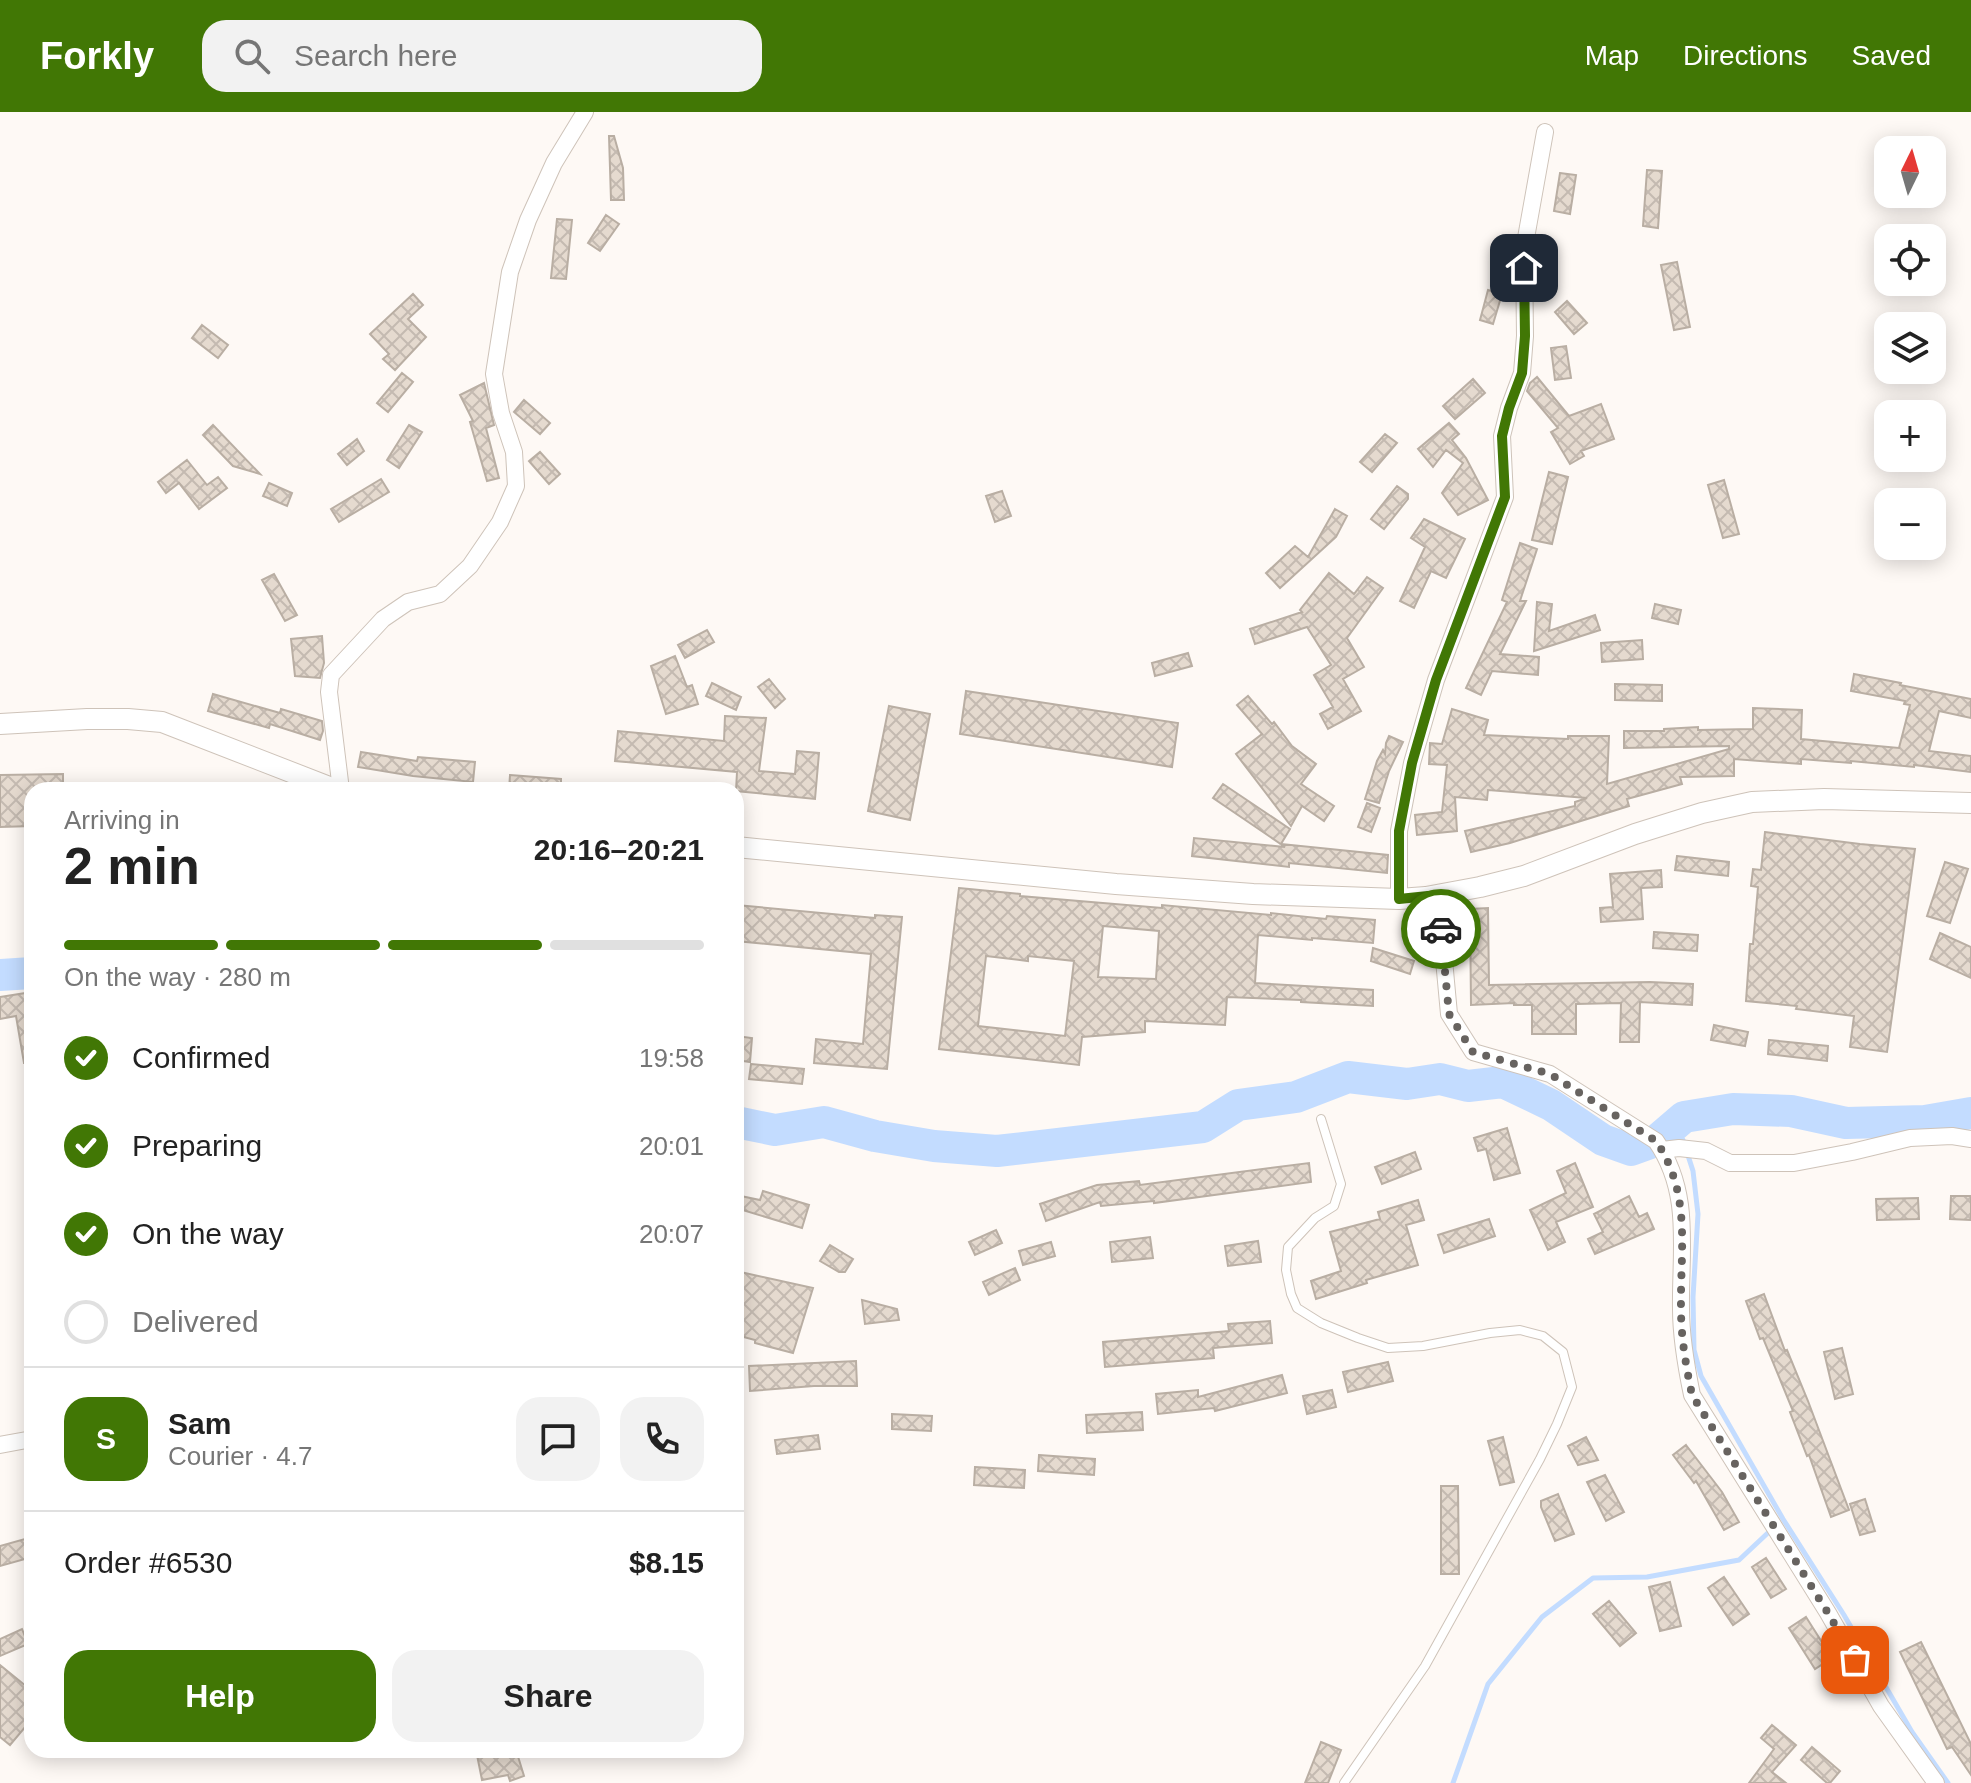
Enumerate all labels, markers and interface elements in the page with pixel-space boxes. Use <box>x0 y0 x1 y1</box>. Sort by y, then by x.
search box <box>202 20 762 92</box>
icon: search <box>230 34 274 78</box>
text: Forkly <box>40 35 154 77</box>
text: Search here <box>294 39 457 72</box>
text: Map <box>1585 40 1639 71</box>
text: Directions <box>1683 40 1808 71</box>
text: Saved <box>1852 40 1931 71</box>
north arrow <box>1874 136 1946 208</box>
map controls <box>1874 136 1946 560</box>
button: locate <box>1874 224 1946 296</box>
pin <box>1490 234 1558 302</box>
icon: home <box>1502 246 1546 290</box>
button: layers <box>1874 312 1946 384</box>
button: + <box>1874 400 1946 472</box>
button: − <box>1874 488 1946 560</box>
text: Arriving in <box>64 805 180 835</box>
text: 20:16–20:21 <box>534 833 704 866</box>
text: 2 min <box>64 837 200 895</box>
courier <box>1401 889 1481 969</box>
icon: car <box>1419 907 1463 951</box>
text: On the way · 280 m <box>64 962 291 992</box>
icon: check <box>64 1036 108 1080</box>
text: Confirmed <box>132 1041 270 1074</box>
text: 19:58 <box>639 1043 704 1073</box>
icon: check <box>64 1124 108 1168</box>
text: Preparing <box>132 1129 262 1162</box>
text: 20:01 <box>639 1131 704 1161</box>
icon: check <box>64 1212 108 1256</box>
text: On the way <box>132 1217 284 1250</box>
text: 20:07 <box>639 1219 704 1249</box>
text: Delivered <box>132 1305 259 1338</box>
button: chat <box>516 1397 600 1481</box>
button: phone <box>620 1397 704 1481</box>
text: Sam <box>168 1407 231 1440</box>
text: S <box>96 1422 116 1455</box>
text: Courier · 4.7 <box>168 1441 313 1471</box>
text: Order #6530 <box>64 1546 232 1579</box>
text: $8.15 <box>629 1546 704 1579</box>
pin <box>1821 1626 1889 1694</box>
icon: bag <box>1833 1638 1877 1682</box>
button: Help <box>64 1650 376 1742</box>
button: Share <box>392 1650 704 1742</box>

